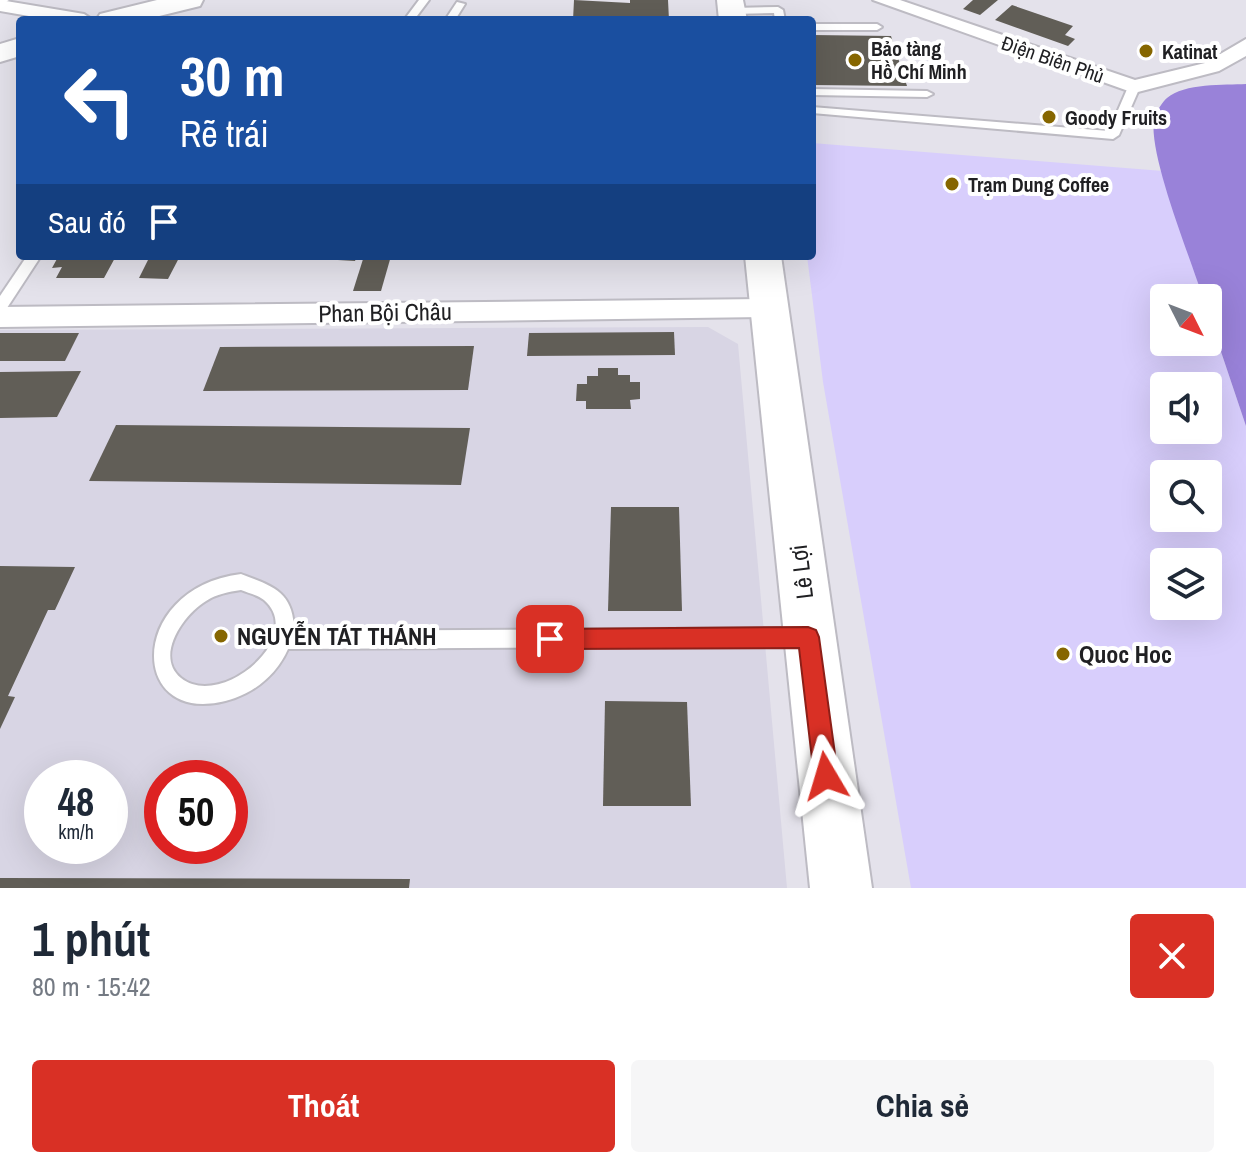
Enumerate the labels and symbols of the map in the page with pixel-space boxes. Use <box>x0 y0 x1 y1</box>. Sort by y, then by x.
street label: Điện Biên Phủ <box>998 29 1108 89</box>
place label: Bảo tàng Hồ Chí Minh <box>871 35 967 85</box>
place label: Katinat <box>1162 38 1218 65</box>
marker: Katinat <box>1137 42 1155 60</box>
marker: Bảo tàng Hồ Chí Minh <box>846 51 864 69</box>
place label: Goody Fruits <box>1065 104 1167 131</box>
marker: Goody Fruits <box>1040 108 1058 126</box>
place label: Trạm Dung Coffee <box>968 171 1109 198</box>
marker: Trạm Dung Coffee <box>943 175 961 193</box>
north arrow <box>1150 284 1222 356</box>
street label: Phan Bội Châu <box>318 295 452 329</box>
street label: Lê Lợi <box>782 543 820 601</box>
pin <box>516 605 584 673</box>
place label: NGUYỄN TÁT THÁNH <box>237 620 436 652</box>
marker: NGUYỄN TÁT THÁNH <box>212 627 230 645</box>
place label: Quoc Hoc <box>1079 638 1172 670</box>
marker: Quoc Hoc <box>1054 645 1072 663</box>
position arrow <box>784 734 868 818</box>
speed limit sign: 50 <box>144 760 248 864</box>

